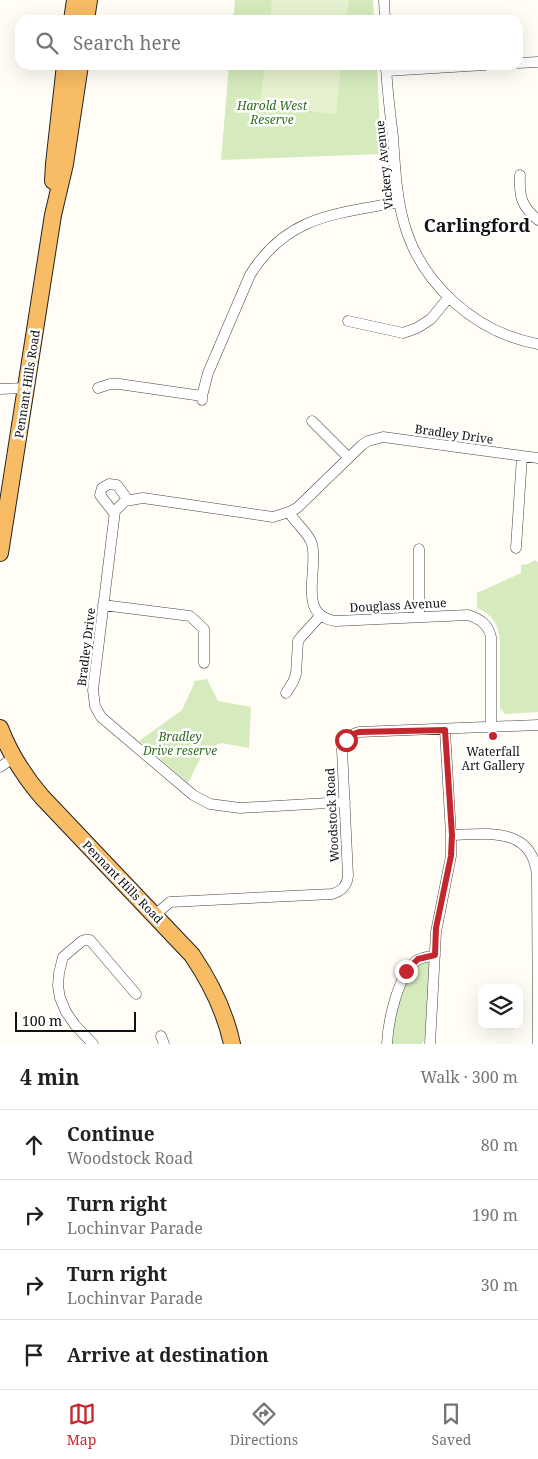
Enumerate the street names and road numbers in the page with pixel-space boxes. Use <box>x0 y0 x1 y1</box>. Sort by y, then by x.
street label: Vickery Avenue <box>371 120 397 210</box>
street label: Pennant Hills Road <box>10 328 44 439</box>
street label: Bradley Drive <box>414 420 494 448</box>
street label: Douglass Avenue <box>349 594 447 616</box>
street label: Bradley Drive <box>73 607 99 687</box>
street label: Woodstock Road <box>321 767 343 863</box>
street label: Pennant Hills Road <box>79 837 167 928</box>

